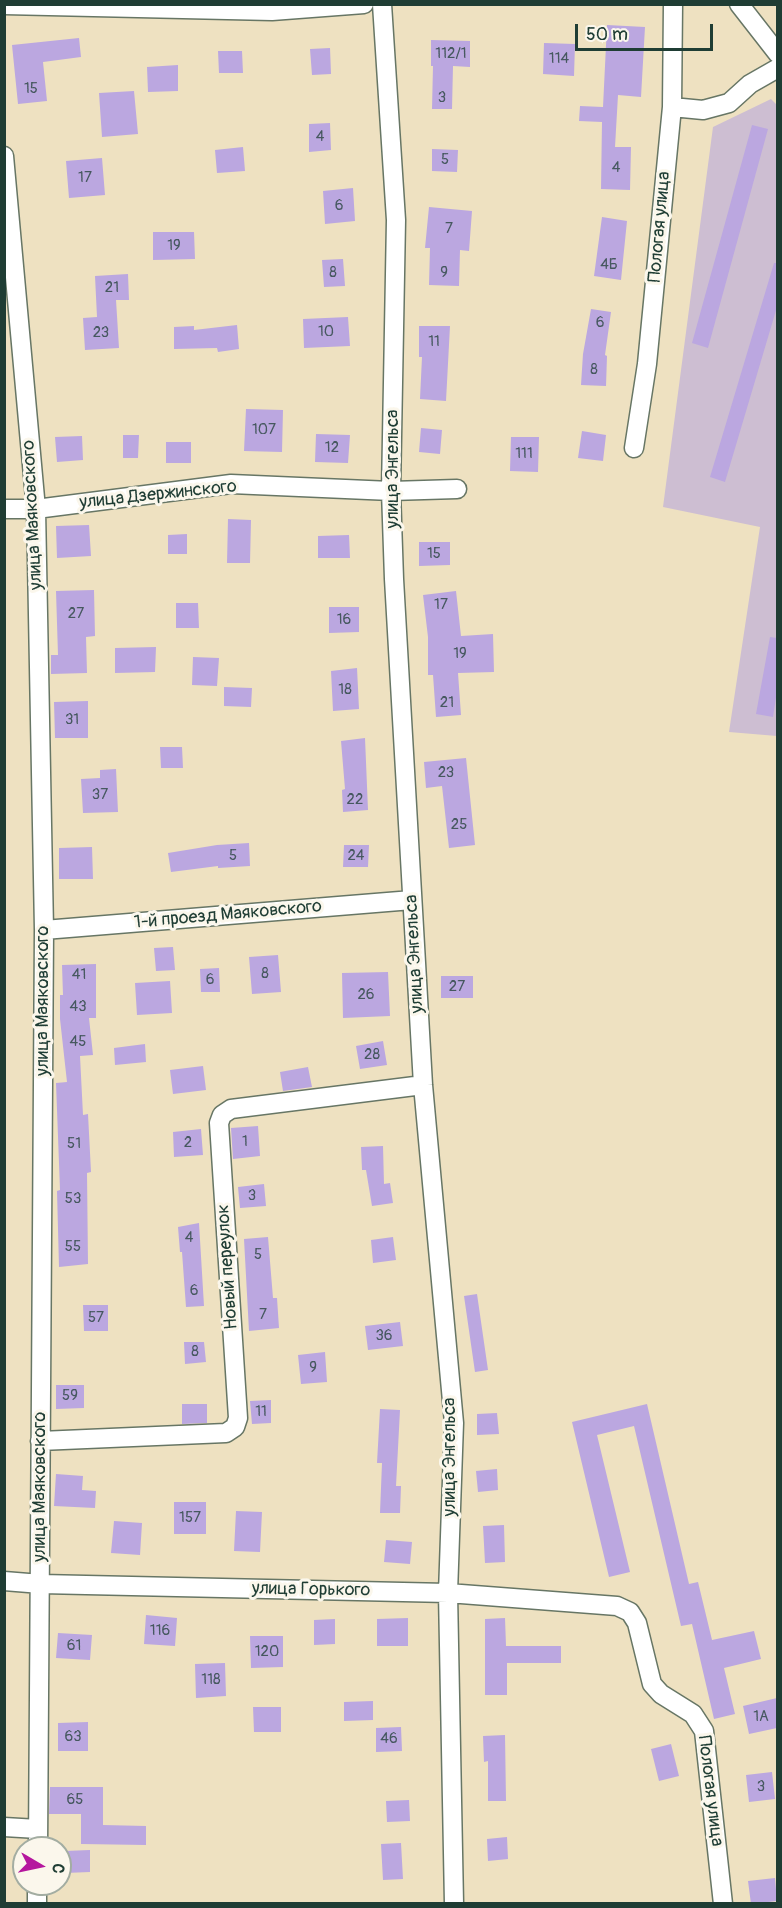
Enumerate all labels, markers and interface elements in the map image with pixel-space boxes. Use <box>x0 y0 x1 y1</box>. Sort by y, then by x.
scale bar <box>578 12 716 50</box>
text: 50 m <box>586 23 628 46</box>
house number: 112/1 <box>435 45 467 63</box>
house number: 114 <box>549 50 569 68</box>
house number: 15 <box>24 80 38 98</box>
house number: 3 <box>438 89 446 107</box>
house number: 4 <box>316 128 324 146</box>
house number: 5 <box>441 151 449 169</box>
house number: 4 <box>612 159 620 177</box>
house number: 17 <box>78 169 92 187</box>
street label: Пологая улица <box>644 171 676 283</box>
house number: 6 <box>335 197 343 215</box>
house number: 7 <box>445 220 453 238</box>
house number: 19 <box>167 237 181 255</box>
house number: 4Б <box>600 256 618 274</box>
house number: 8 <box>329 264 337 282</box>
house number: 9 <box>440 264 448 282</box>
house number: 21 <box>105 279 119 297</box>
house number: 6 <box>596 314 604 332</box>
house number: 10 <box>318 323 334 341</box>
house number: 23 <box>93 324 109 342</box>
house number: 11 <box>428 333 440 351</box>
house number: 8 <box>590 361 598 379</box>
street label: улица Энгельса <box>382 410 404 528</box>
house number: 107 <box>252 421 276 439</box>
street label: улица Маяковского <box>18 439 48 591</box>
house number: 12 <box>325 439 339 457</box>
house number: 111 <box>515 445 533 463</box>
street label: улица Дзержинского <box>78 476 238 514</box>
house number: 15 <box>427 545 441 563</box>
house number: 17 <box>434 596 448 614</box>
house number: 27 <box>68 605 84 623</box>
house number: 16 <box>337 611 351 629</box>
house number: 19 <box>453 645 467 663</box>
house number: 18 <box>338 681 352 699</box>
house number: 21 <box>440 694 454 712</box>
house number: 31 <box>65 711 79 729</box>
house number: 23 <box>438 764 454 782</box>
house number: 37 <box>92 786 108 804</box>
house number: 22 <box>347 791 363 809</box>
house number: 25 <box>451 816 467 834</box>
house number: 5 <box>229 847 237 865</box>
house number: 24 <box>347 847 365 865</box>
street label: улица Энгельса <box>401 894 429 1014</box>
street label: 1-й проезд Маяковского <box>133 896 323 934</box>
street label: улица Маяковского <box>32 926 54 1076</box>
house number: 8 <box>261 965 269 983</box>
house number: 41 <box>72 966 86 984</box>
house number: 6 <box>206 971 214 989</box>
house number: 27 <box>449 978 465 996</box>
house number: 26 <box>357 986 375 1004</box>
house number: 43 <box>69 998 87 1016</box>
house number: 45 <box>70 1033 86 1051</box>
house number: 28 <box>364 1046 380 1064</box>
house number: 1 <box>242 1133 248 1151</box>
house number: 2 <box>184 1134 192 1152</box>
house number: 51 <box>67 1135 81 1153</box>
house number: 3 <box>248 1187 256 1205</box>
house number: 53 <box>65 1190 81 1208</box>
street label: Новый переулок <box>213 1204 243 1330</box>
house number: 4 <box>185 1229 193 1247</box>
house number: 55 <box>65 1238 81 1256</box>
house number: 5 <box>254 1246 262 1264</box>
house number: 6 <box>190 1282 198 1300</box>
house number: 7 <box>259 1306 267 1324</box>
house number: 57 <box>88 1309 104 1327</box>
house number: 36 <box>375 1327 393 1345</box>
house number: 8 <box>191 1343 199 1361</box>
house number: 9 <box>309 1359 317 1377</box>
house number: 59 <box>62 1387 78 1405</box>
street label: улица Энгельса <box>439 1398 461 1516</box>
house number: 11 <box>255 1403 267 1421</box>
street label: улица Маяковского <box>29 1412 51 1562</box>
house number: 157 <box>179 1509 201 1527</box>
street label: улица Горького <box>252 1578 370 1602</box>
house number: 116 <box>150 1622 170 1640</box>
house number: 61 <box>67 1637 81 1655</box>
house number: 120 <box>255 1643 279 1661</box>
house number: 118 <box>201 1671 221 1689</box>
house number: 1А <box>753 1708 769 1726</box>
house number: 63 <box>64 1728 82 1746</box>
house number: 46 <box>380 1730 398 1748</box>
street label: Пологая улица <box>692 1734 728 1848</box>
house number: 3 <box>757 1778 765 1796</box>
house number: 65 <box>67 1791 83 1809</box>
north arrow <box>12 1836 72 1896</box>
text: С <box>47 1862 68 1875</box>

